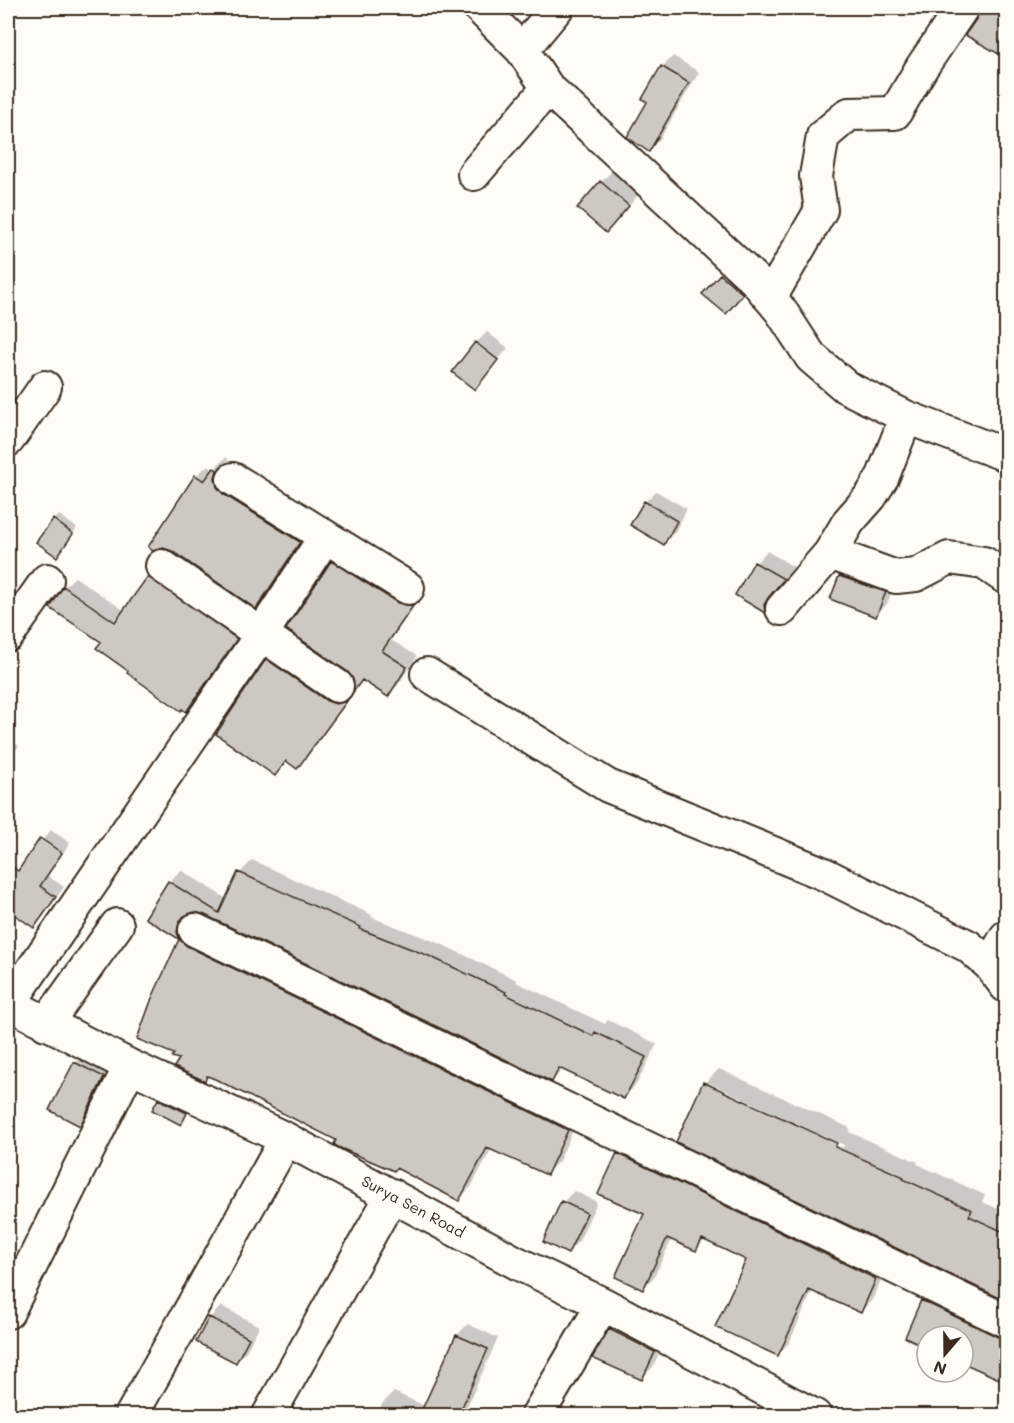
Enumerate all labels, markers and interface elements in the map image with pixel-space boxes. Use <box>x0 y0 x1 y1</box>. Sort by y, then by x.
street label: Surya Sen Road <box>358 1170 469 1242</box>
north arrow <box>915 1324 975 1384</box>
text: N <box>930 1357 949 1381</box>

